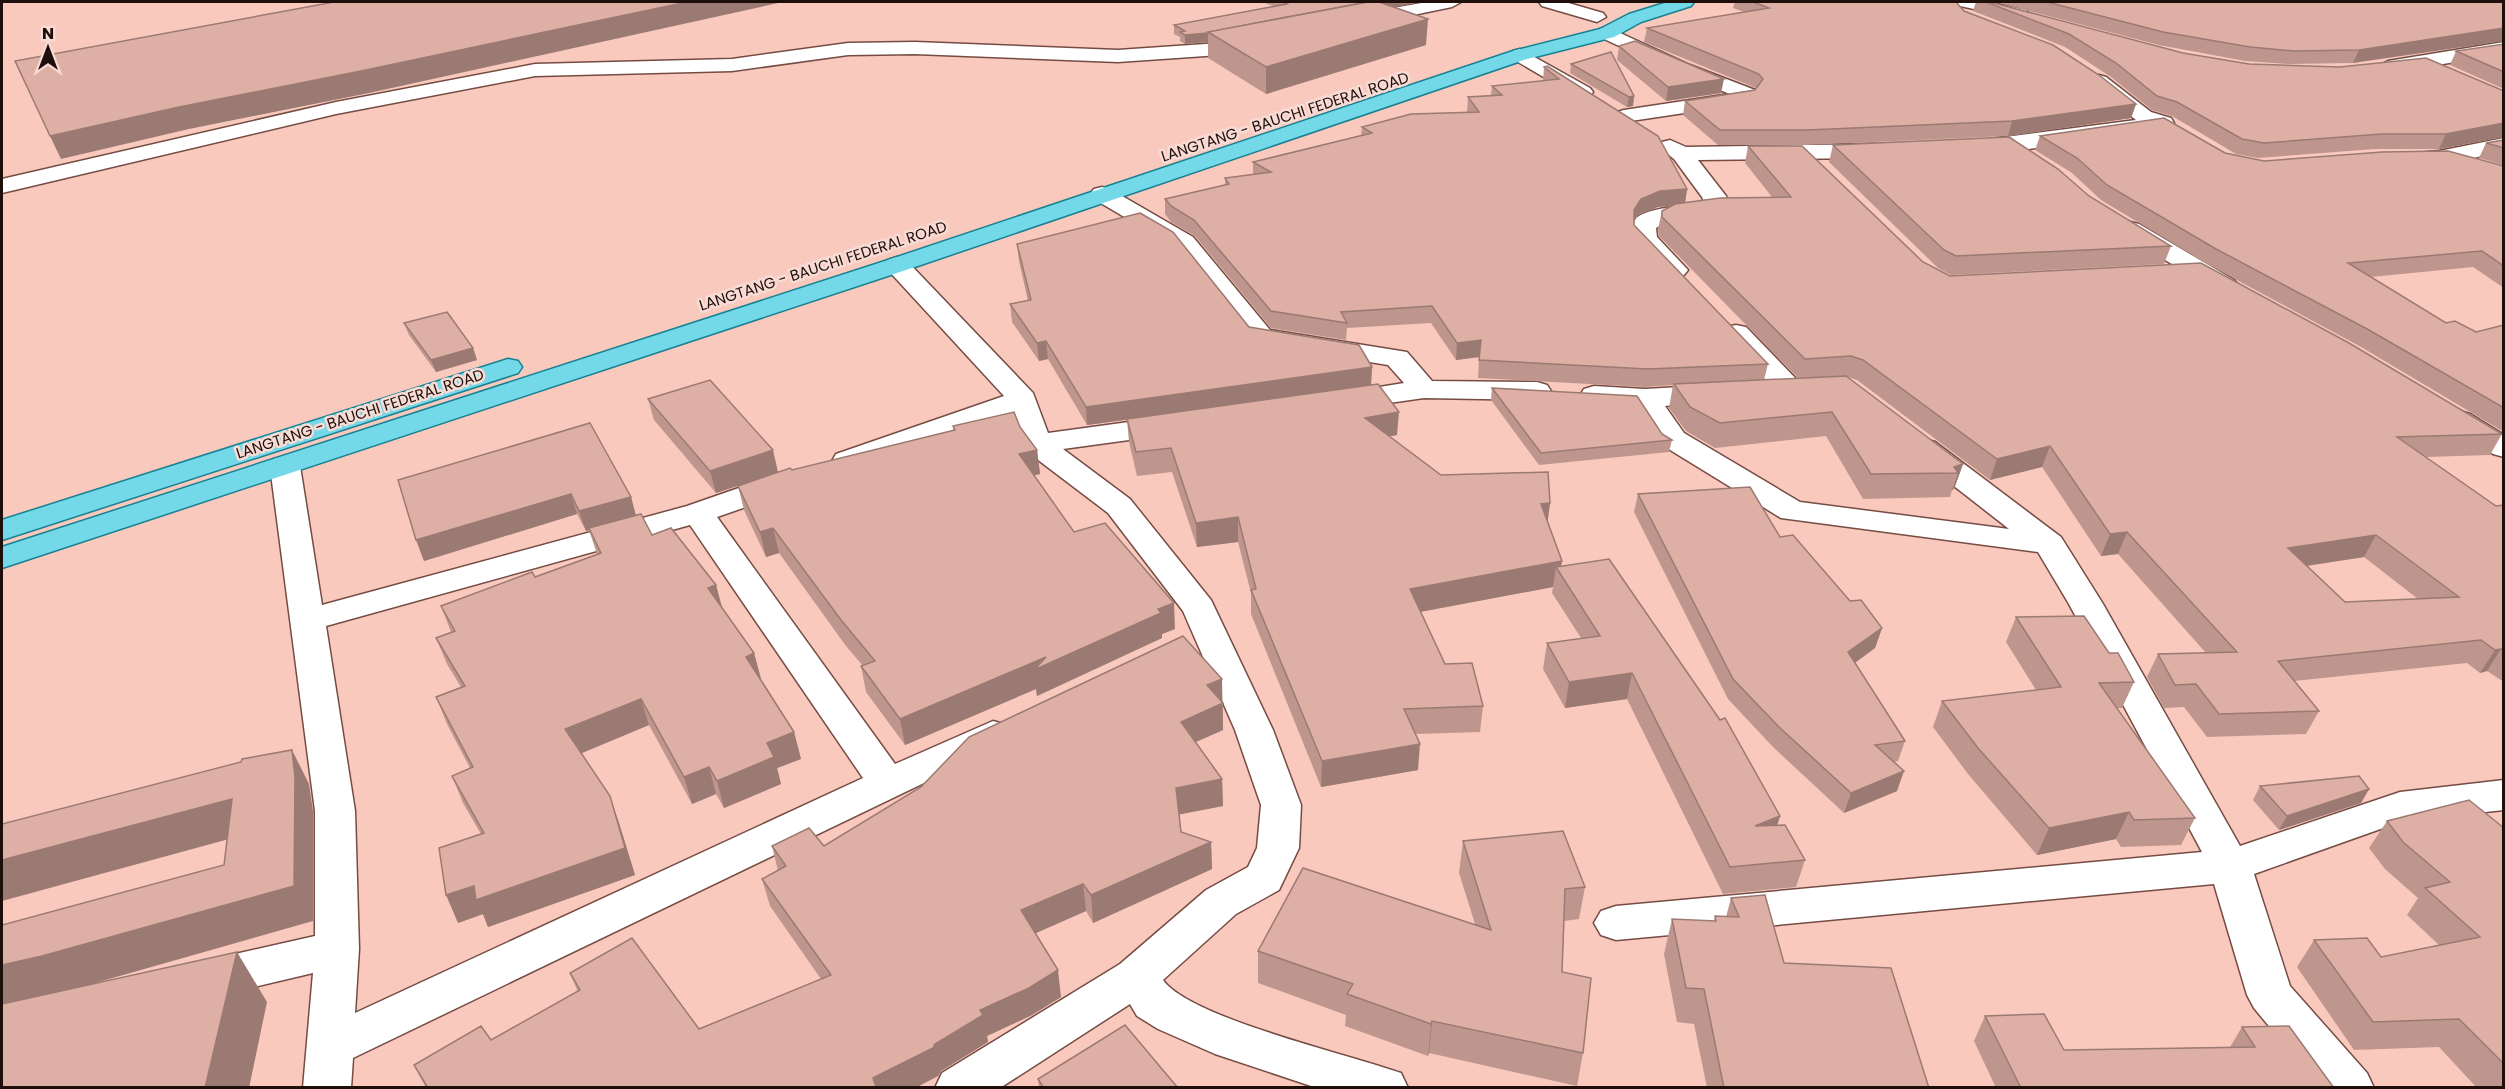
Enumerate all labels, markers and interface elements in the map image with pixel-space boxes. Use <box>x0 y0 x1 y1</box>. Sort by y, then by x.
north arrow <box>18 18 78 78</box>
text: N <box>42 22 54 45</box>
street label: LANGTANG - BAUCHI FEDERAL ROAD <box>1158 66 1411 167</box>
street label: LANGTANG - BAUCHI FEDERAL ROAD <box>696 215 949 316</box>
street label: LANGTANG - BAUCHI FEDERAL ROAD <box>233 363 486 464</box>

